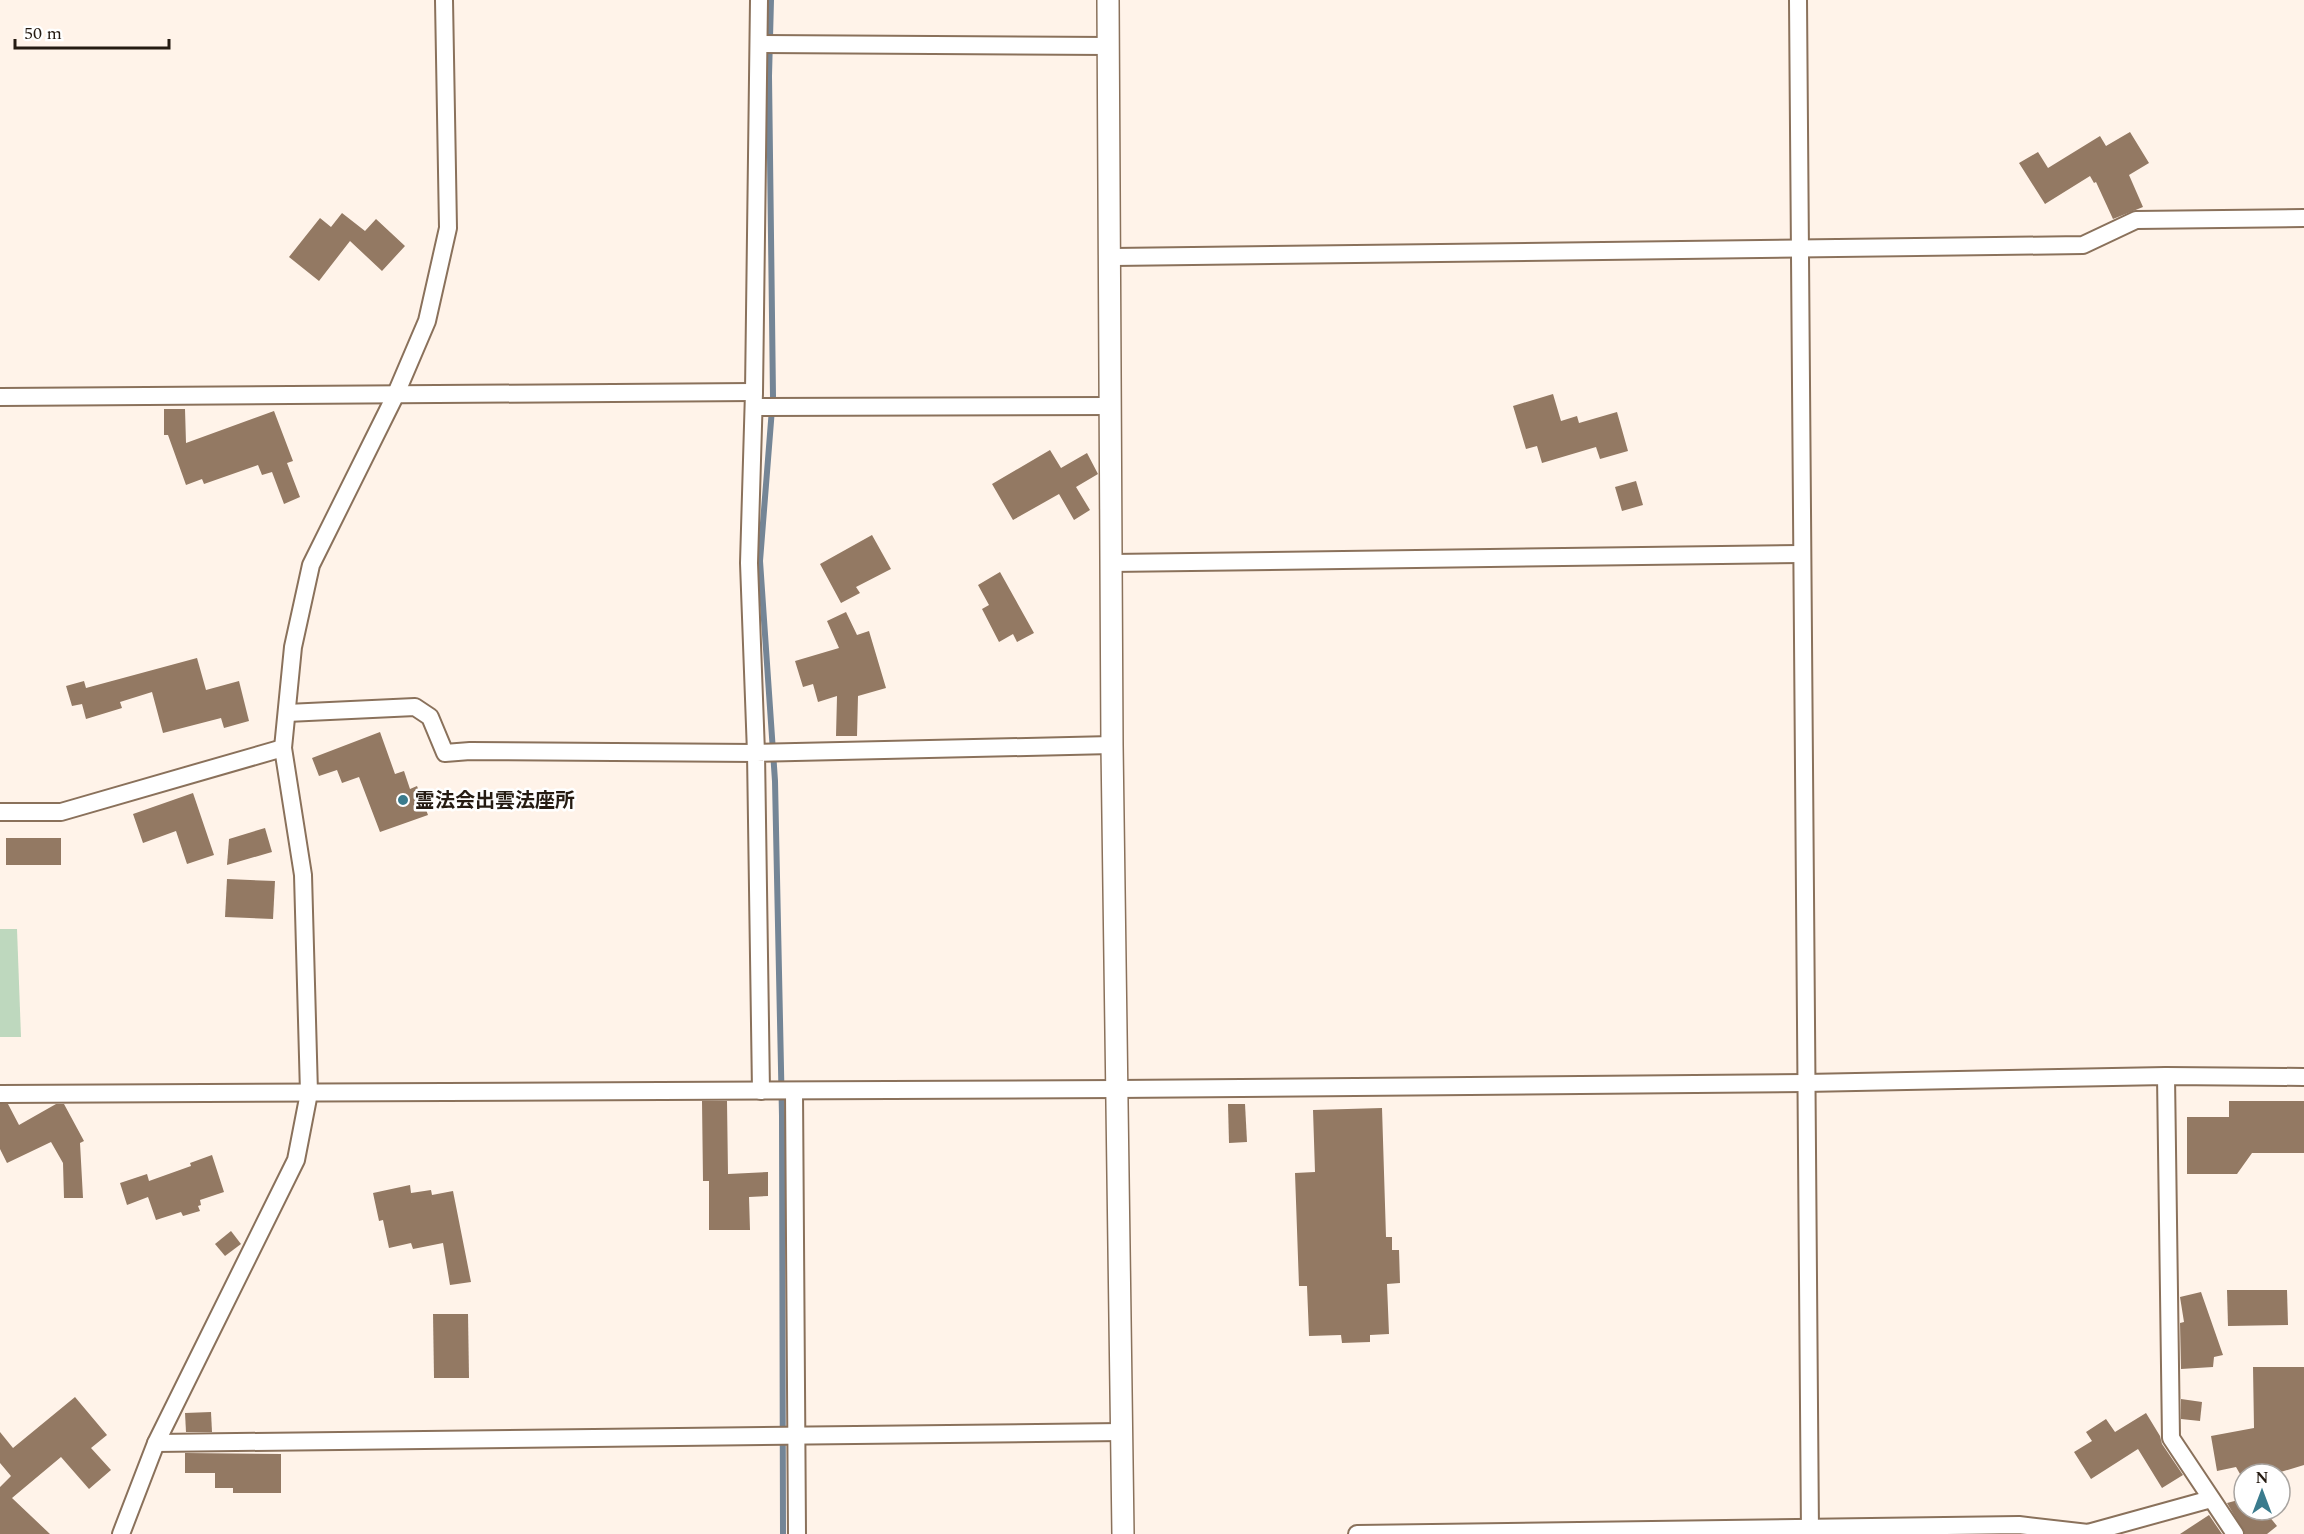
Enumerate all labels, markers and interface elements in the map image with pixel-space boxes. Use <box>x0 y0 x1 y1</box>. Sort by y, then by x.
scale bar <box>15 12 170 50</box>
text: 50 m <box>24 20 62 47</box>
place label: 霊法会出雲法座所 <box>415 786 575 816</box>
marker: 霊法会出雲法座所 <box>396 793 410 807</box>
north arrow <box>2232 1462 2292 1522</box>
text: N <box>2255 1466 2269 1490</box>

